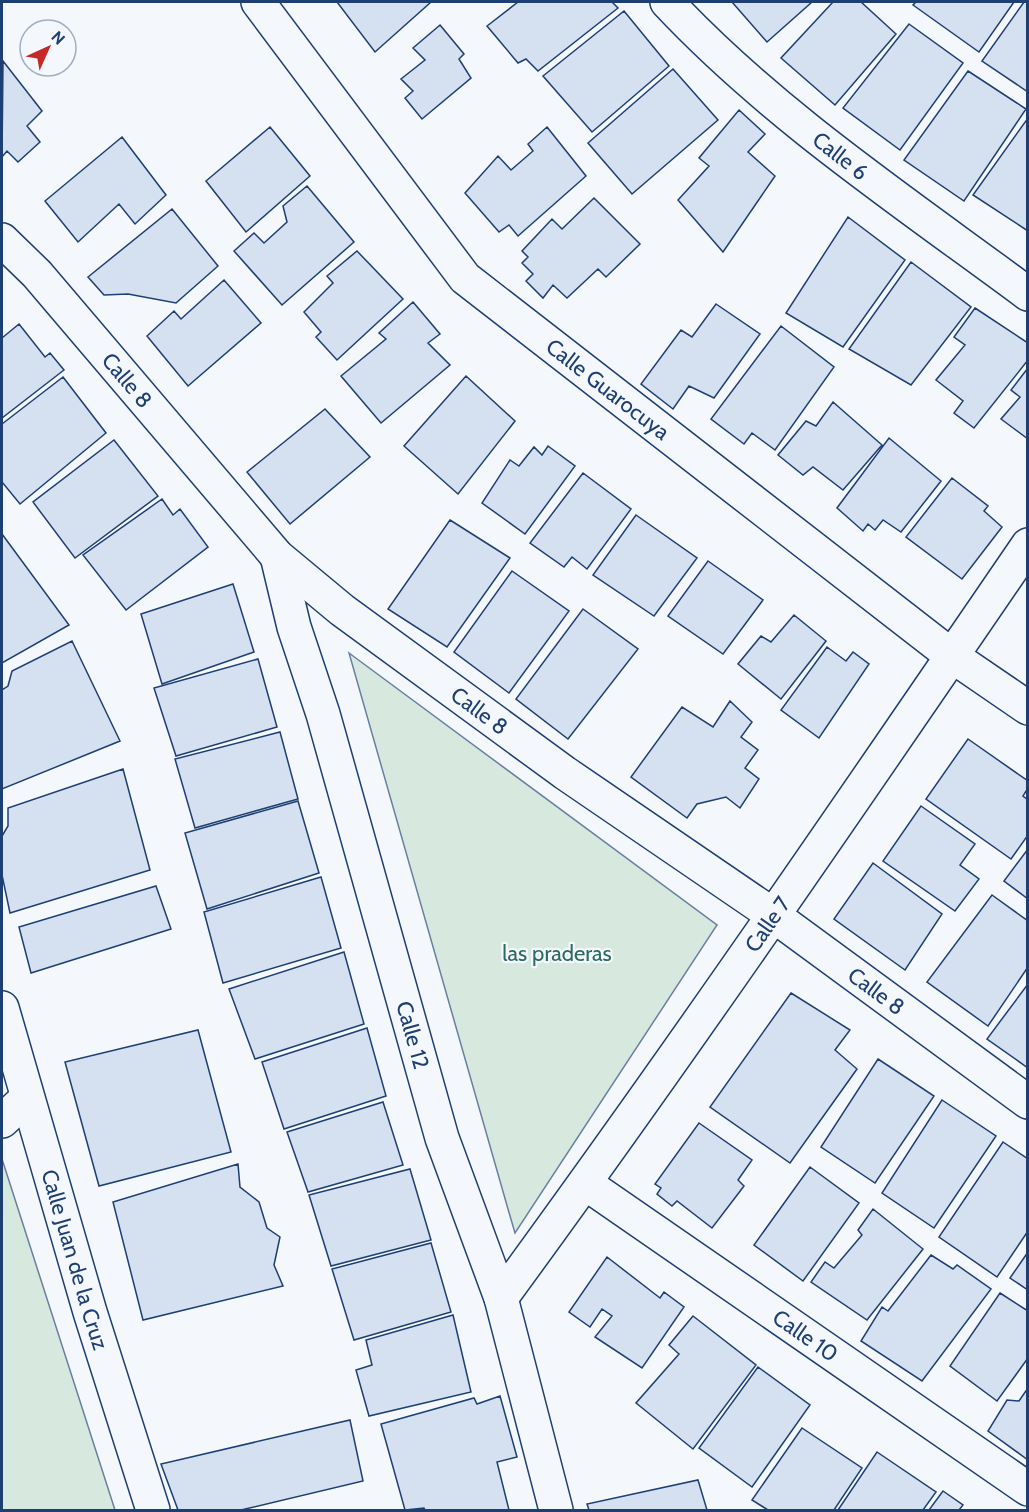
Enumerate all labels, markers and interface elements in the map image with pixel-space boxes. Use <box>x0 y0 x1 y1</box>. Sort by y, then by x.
north arrow <box>18 18 78 78</box>
text: N <box>48 27 69 48</box>
street label: Calle 6 <box>807 126 873 186</box>
street label: Calle Guarocuya <box>540 333 675 446</box>
street label: Calle 8 <box>96 347 158 413</box>
street label: Calle 8 <box>445 681 513 741</box>
street label: Calle 7 <box>739 891 796 957</box>
park label: las praderas <box>502 940 612 967</box>
street label: Calle 8 <box>842 961 910 1021</box>
street label: Calle 12 <box>390 998 435 1072</box>
street label: Calle Juan de la Cruz <box>35 1166 114 1353</box>
street label: Calle 10 <box>767 1304 843 1368</box>

